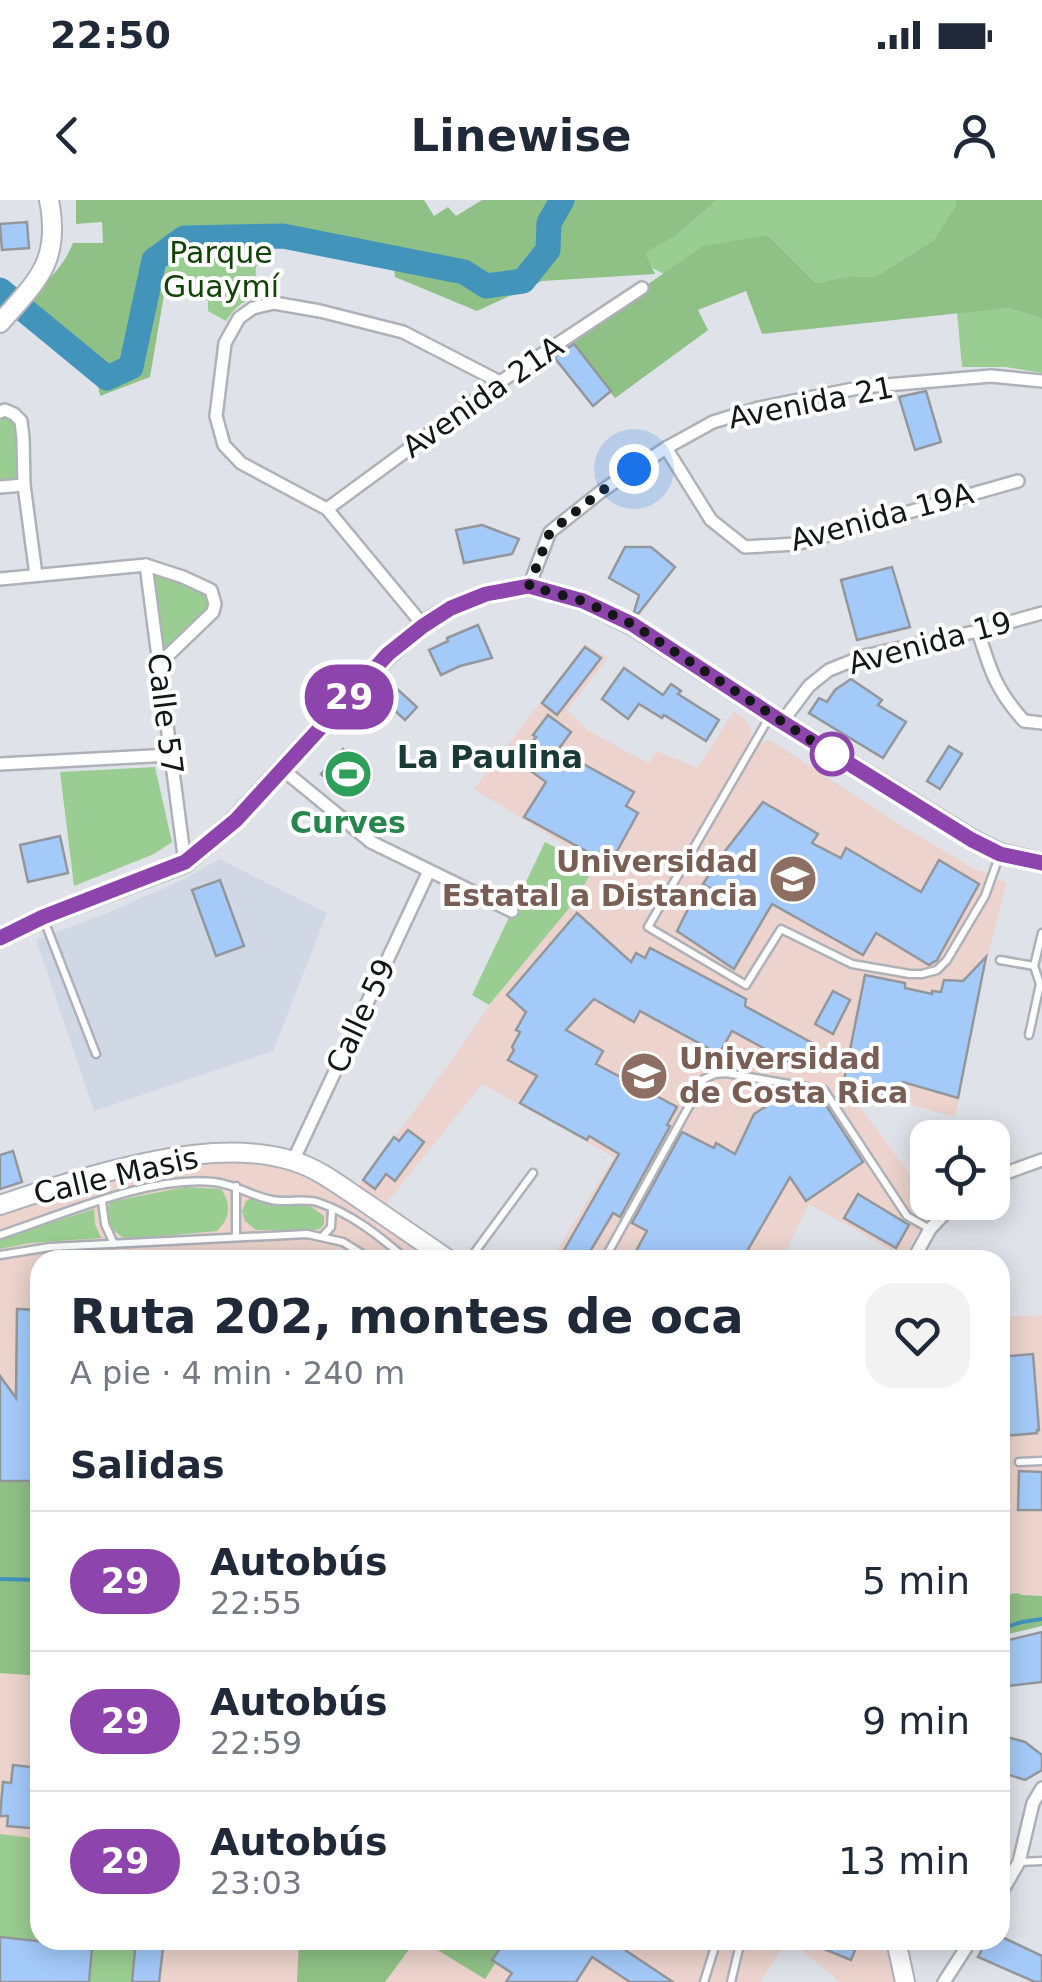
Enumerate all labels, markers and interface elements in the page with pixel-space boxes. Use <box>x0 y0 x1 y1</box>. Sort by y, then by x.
text: 22:50 <box>50 13 171 57</box>
icon: back <box>40 108 95 163</box>
icon: person <box>947 108 1002 163</box>
text: Linewise <box>411 109 631 162</box>
park label: Parque Guaymí <box>163 235 281 304</box>
street label: Avenida 21A <box>396 328 570 465</box>
street label: Avenida 21 <box>725 369 896 436</box>
your location <box>609 444 659 494</box>
street label: Avenida 19A <box>787 475 978 558</box>
street label: Avenida 19 <box>844 604 1015 681</box>
street label: Calle 57 <box>141 651 190 777</box>
line badge: 29 <box>304 664 394 730</box>
text: 29 <box>325 677 373 717</box>
unlabelled marker <box>811 733 853 775</box>
district label: La Paulina <box>397 738 583 776</box>
sports icon: Curves <box>322 748 374 800</box>
place label: Curves <box>290 805 406 840</box>
place label: Universidad Estatal a Distancia <box>442 844 758 913</box>
school or university icon: Universidad Estatal a Distancia <box>767 853 819 905</box>
street label: Calle 59 <box>319 953 402 1079</box>
place label: Universidad de Costa Rica <box>679 1041 908 1110</box>
school or university icon: Universidad de Costa Rica <box>618 1050 670 1102</box>
map controls <box>910 1120 1010 1220</box>
button: locate <box>910 1120 1010 1220</box>
street label: Calle Masis <box>30 1140 202 1211</box>
button: heart <box>865 1283 970 1388</box>
text: Ruta 202, montes de oca <box>70 1288 744 1344</box>
text: A pie · 4 min · 240 m <box>70 1354 405 1392</box>
text: Salidas <box>70 1443 225 1487</box>
text: Autobús <box>210 1540 388 1584</box>
text: 5 min <box>862 1559 970 1603</box>
text: 29 <box>101 1561 149 1601</box>
text: 22:55 <box>210 1584 302 1622</box>
text: Autobús <box>210 1680 388 1724</box>
text: 9 min <box>862 1699 970 1743</box>
text: 29 <box>101 1701 149 1741</box>
text: 22:59 <box>210 1724 302 1762</box>
text: Autobús <box>210 1820 388 1864</box>
text: 13 min <box>838 1839 970 1883</box>
text: 29 <box>101 1841 149 1881</box>
text: 23:03 <box>210 1864 302 1902</box>

